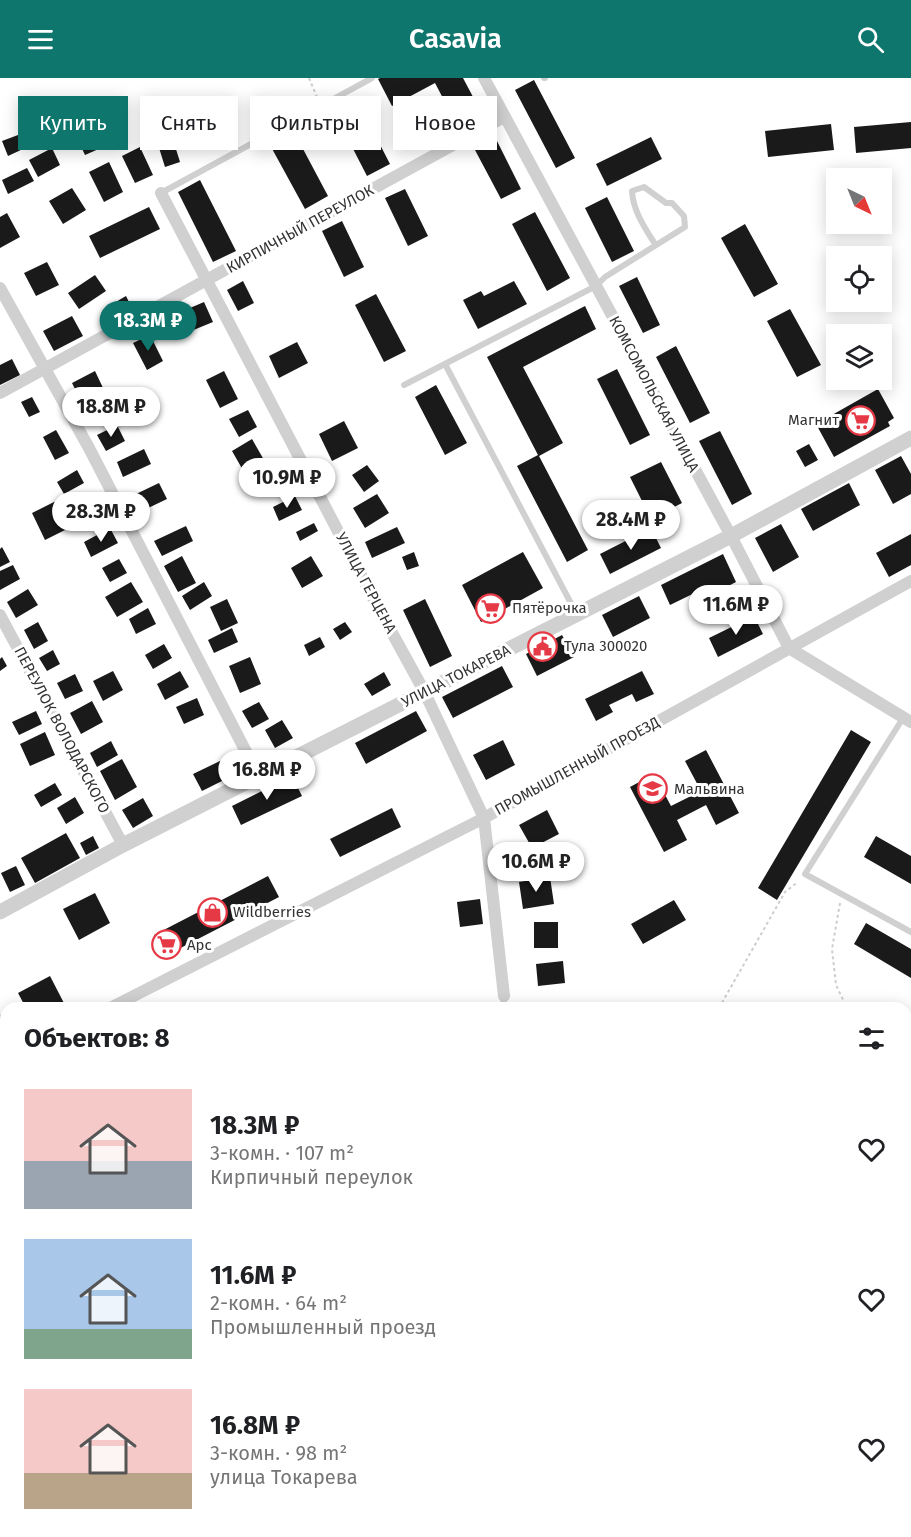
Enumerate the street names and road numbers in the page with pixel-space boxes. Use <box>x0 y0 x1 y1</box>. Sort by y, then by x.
street label: КИРПИЧНЫЙ ПЕРЕУЛОК <box>223 181 377 277</box>
street label: КОМСОМОЛЬСКАЯ УЛИЦА <box>605 313 703 476</box>
street label: УЛИЦА ГЕРЦЕНА <box>332 530 400 637</box>
street label: УЛИЦА ТОКАРЕВА <box>399 641 514 711</box>
street label: ПЕРЕУЛОК ВОЛОДАРСКОГО <box>10 644 114 816</box>
street label: ПРОМЫШЛЕННЫЙ ПРОЕЗД <box>491 713 663 819</box>

